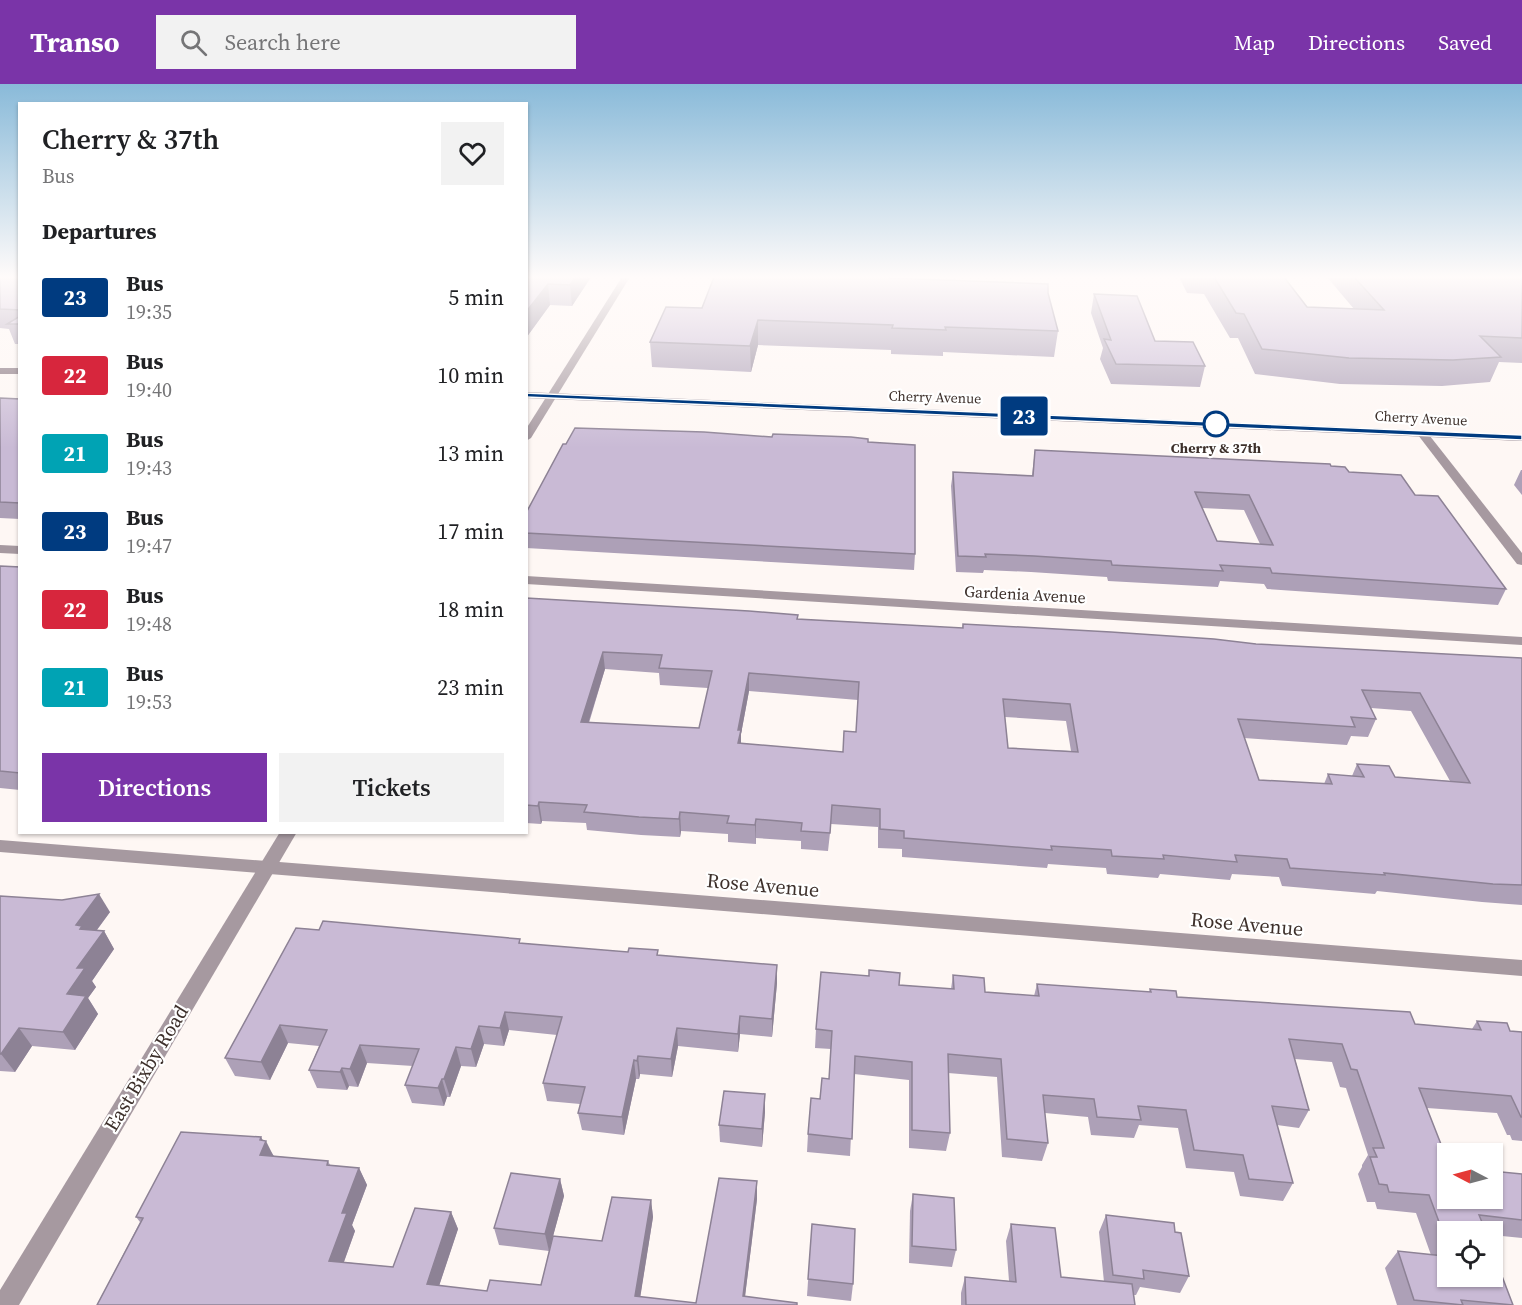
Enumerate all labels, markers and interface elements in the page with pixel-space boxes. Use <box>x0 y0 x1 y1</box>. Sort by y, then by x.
search box <box>156 15 576 69</box>
text: Transo <box>30 23 120 61</box>
icon: search <box>177 26 210 59</box>
text: Search here <box>225 27 341 57</box>
text: Map <box>1234 28 1275 57</box>
text: Directions <box>1308 28 1405 57</box>
text: Saved <box>1438 28 1492 57</box>
text: Cherry & 37th <box>42 120 219 158</box>
button: heart <box>441 122 504 185</box>
text: Bus <box>42 162 75 190</box>
text: Departures <box>42 216 156 246</box>
text: Bus <box>126 268 163 298</box>
text: 5 min <box>448 282 504 312</box>
text: 23 <box>64 283 86 312</box>
text: 19:35 <box>126 298 172 326</box>
text: Bus <box>126 346 163 376</box>
text: 10 min <box>437 360 504 390</box>
text: 22 <box>64 361 86 390</box>
text: 19:40 <box>126 376 172 404</box>
street label: Cherry Avenue <box>888 385 982 409</box>
line badge: 23 <box>997 396 1051 436</box>
text: 23 <box>1013 402 1035 431</box>
street label: Cherry Avenue <box>1374 406 1468 430</box>
marker: Cherry & 37th <box>1203 411 1229 437</box>
text: Bus <box>126 424 163 454</box>
text: 13 min <box>437 438 504 468</box>
place label: Cherry & 37th <box>1171 438 1262 458</box>
text: 21 <box>64 439 86 468</box>
text: 19:43 <box>126 454 172 482</box>
text: Bus <box>126 502 163 532</box>
text: 17 min <box>437 516 504 546</box>
text: 23 <box>64 517 86 546</box>
text: 19:47 <box>126 532 172 560</box>
text: Bus <box>126 580 163 610</box>
street label: Gardenia Avenue <box>964 580 1086 608</box>
text: 18 min <box>437 594 504 624</box>
text: 22 <box>64 595 86 624</box>
text: 19:48 <box>126 610 172 638</box>
text: Bus <box>126 658 163 688</box>
text: 23 min <box>437 672 504 702</box>
text: 21 <box>64 673 86 702</box>
text: 19:53 <box>126 688 172 716</box>
button: Directions <box>42 753 267 822</box>
button: Tickets <box>279 753 504 822</box>
street label: Rose Avenue <box>705 866 821 904</box>
street label: Rose Avenue <box>1189 905 1305 943</box>
street label: East Bixby Road <box>97 999 195 1136</box>
north arrow <box>1437 1143 1503 1209</box>
map controls <box>1437 1143 1503 1287</box>
button: locate <box>1437 1221 1503 1287</box>

